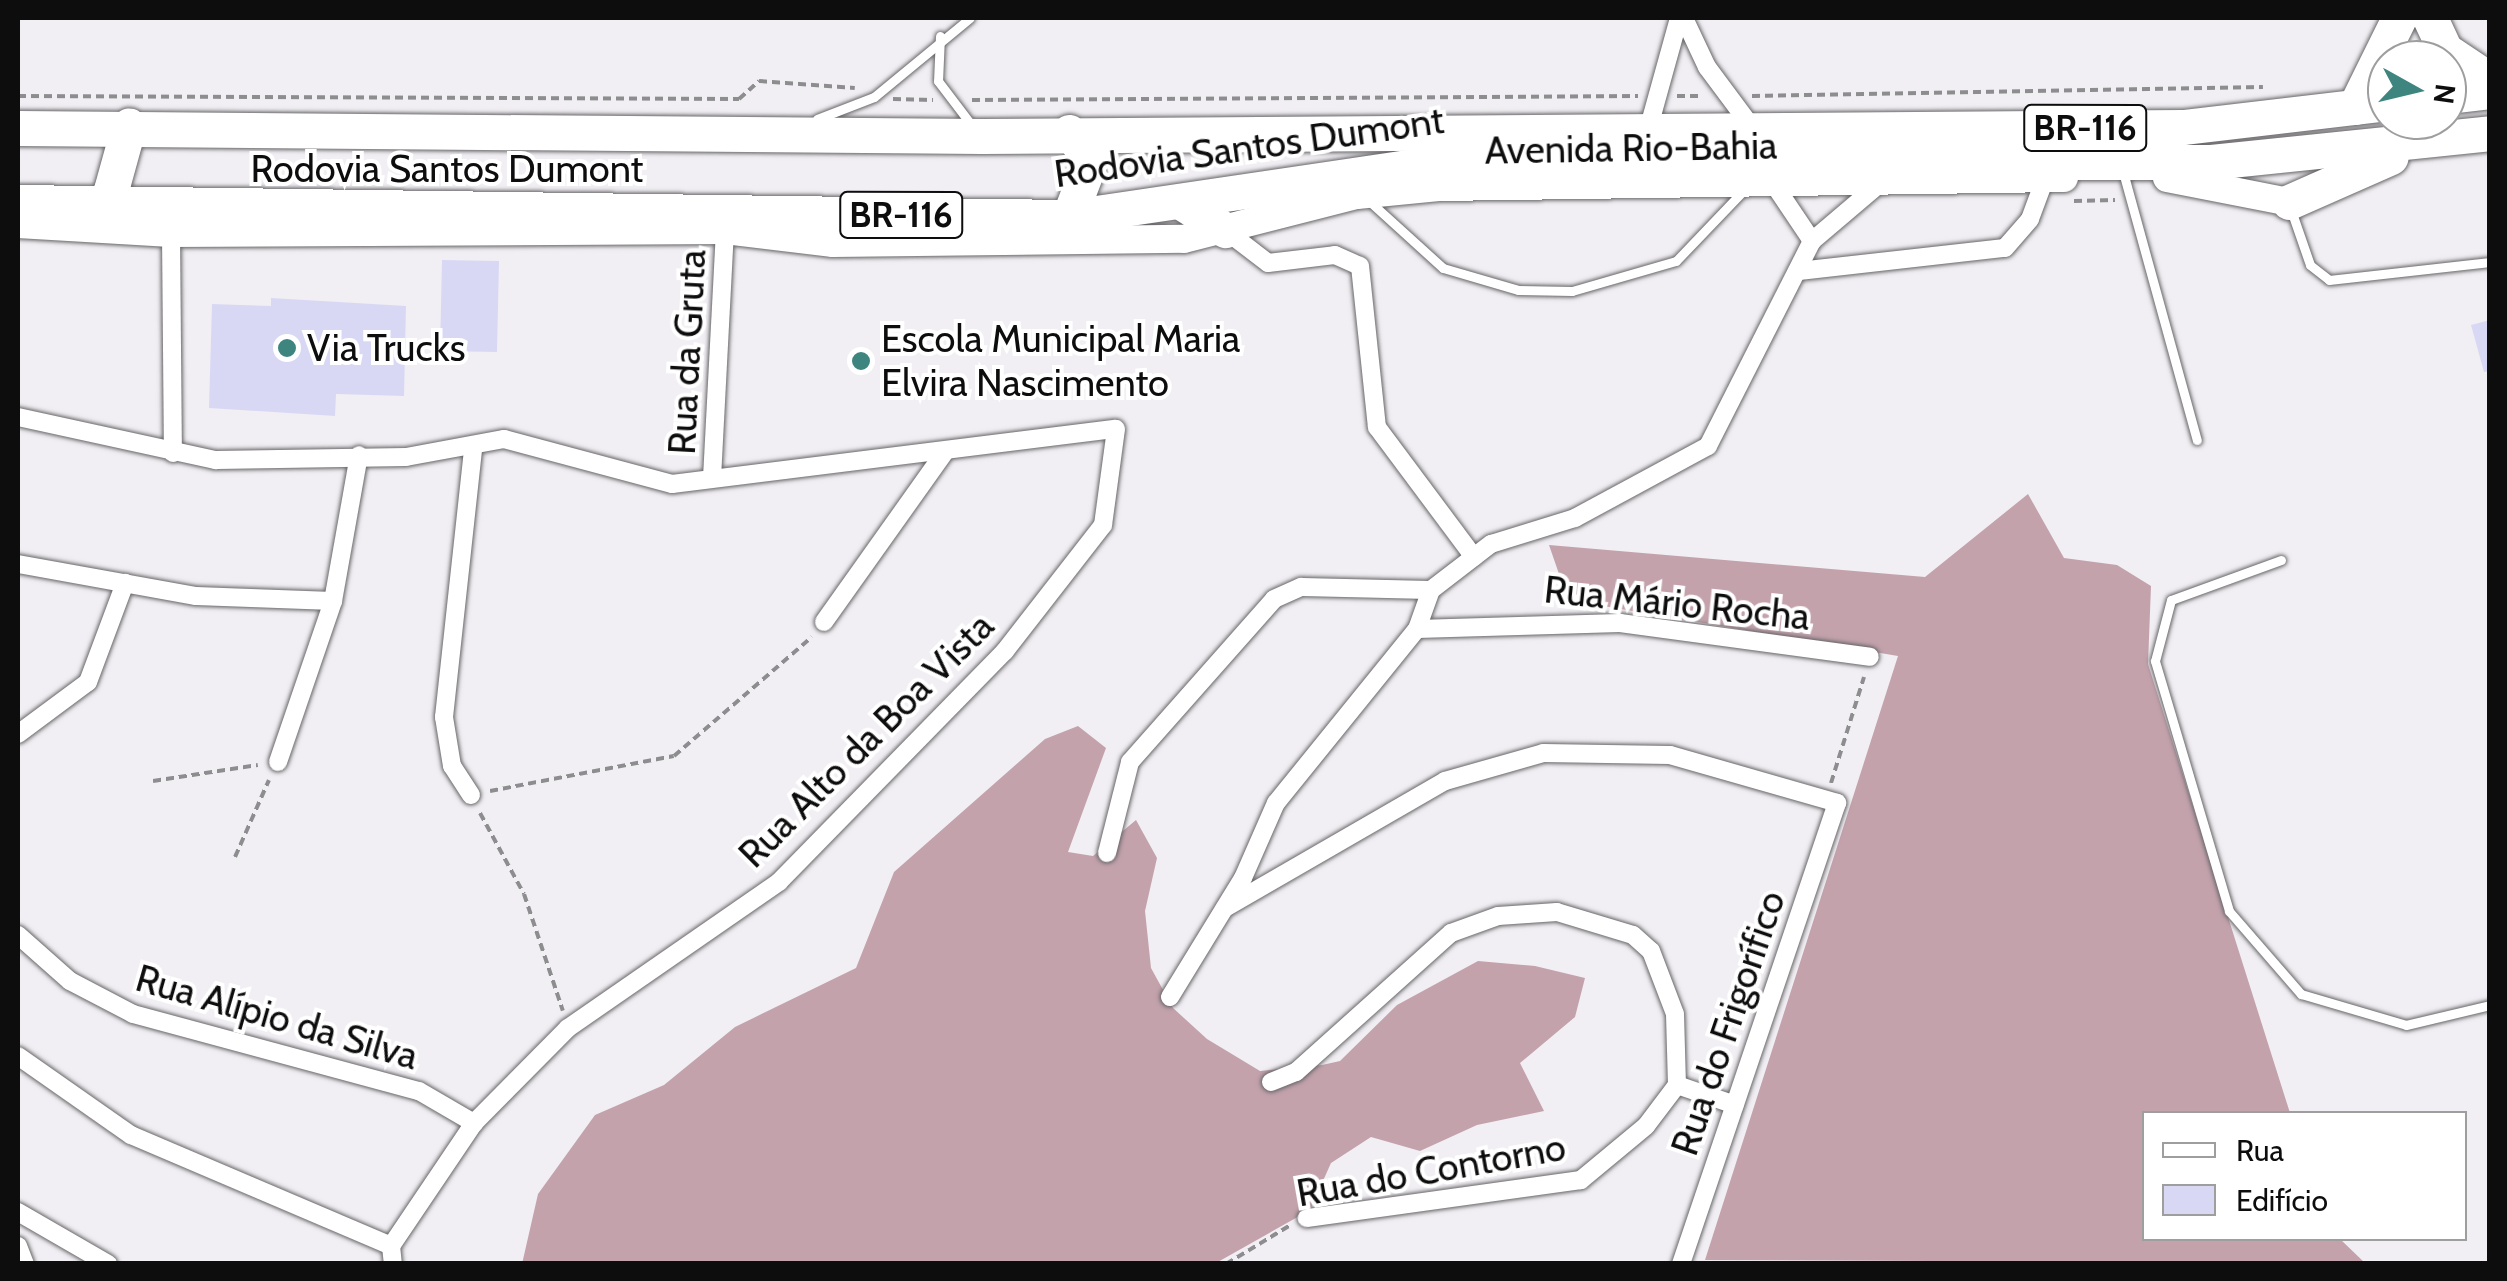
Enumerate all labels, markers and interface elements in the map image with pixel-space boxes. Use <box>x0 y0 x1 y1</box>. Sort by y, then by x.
north arrow <box>2367 40 2467 140</box>
text: N <box>2427 82 2463 106</box>
street label: Rodovia Santos Dumont <box>1051 97 1447 197</box>
road number: BR-116 <box>2022 98 2148 158</box>
street label: Avenida Rio-Bahia <box>1484 123 1778 173</box>
street label: Rodovia Santos Dumont <box>251 146 643 192</box>
road number: BR-116 <box>838 185 964 245</box>
street label: Rua da Gruta <box>659 248 715 456</box>
place label: Escola Municipal Maria Elvira Nascimento <box>881 316 1240 406</box>
place label: Via Trucks <box>307 325 466 371</box>
marker: Via Trucks <box>276 337 298 359</box>
marker: Escola Municipal Maria Elvira Nascimento <box>850 350 872 372</box>
street label: Rua Mário Rocha <box>1542 566 1812 640</box>
street label: Rua Alto da Boa Vista <box>729 603 1003 877</box>
street label: Rua do Frigorífico <box>1661 885 1795 1161</box>
street label: Rua Alípio da Silva <box>131 955 423 1079</box>
legend <box>2142 1111 2467 1241</box>
street label: Rua do Contorno <box>1293 1124 1569 1216</box>
text: Rua <box>2236 1132 2284 1169</box>
text: Edifício <box>2236 1182 2328 1219</box>

